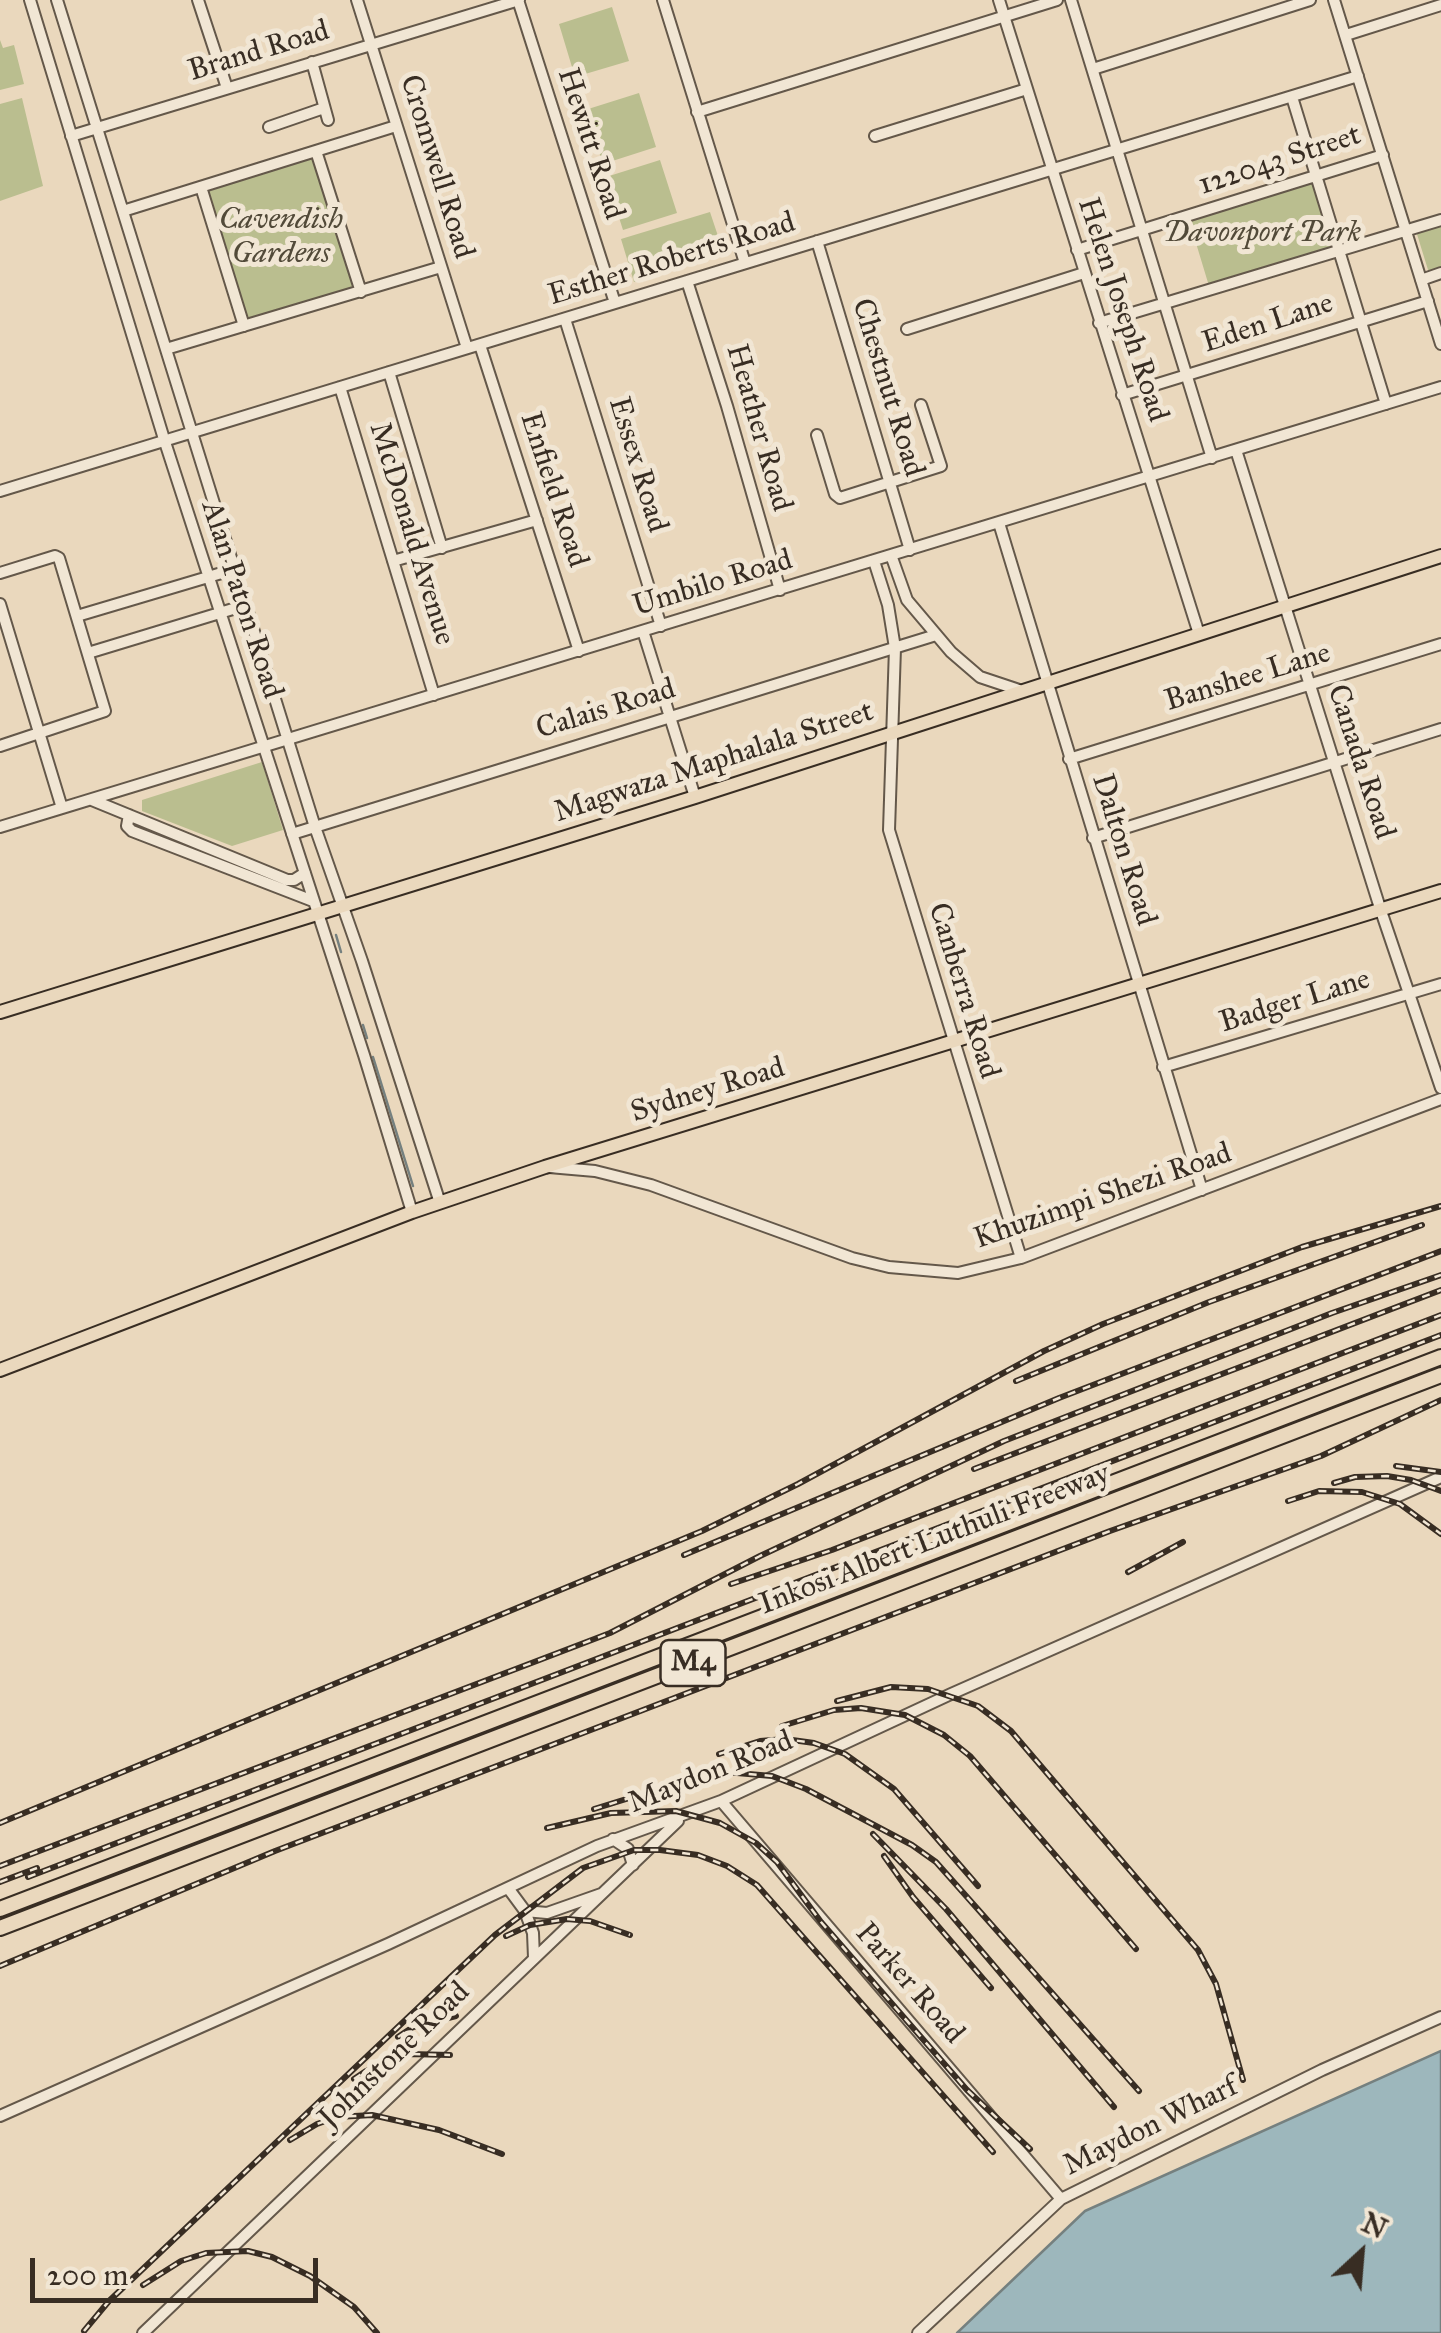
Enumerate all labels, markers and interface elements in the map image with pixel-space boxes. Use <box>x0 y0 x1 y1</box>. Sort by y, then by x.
street label: Brand Road <box>184 14 334 90</box>
street label: Hewitt Road <box>549 64 631 224</box>
street label: Cromwell Road <box>391 71 481 263</box>
street label: 122043 Street <box>1194 118 1366 204</box>
street label: Helen Joseph Road <box>1069 193 1175 427</box>
park label: Cavendish Gardens <box>219 203 343 274</box>
street label: Esther Roberts Road <box>544 205 800 315</box>
park label: Davonport Park <box>1163 216 1361 252</box>
street label: Eden Lane <box>1198 286 1338 362</box>
street label: Chestnut Road <box>843 295 931 481</box>
street label: Heather Road <box>717 340 799 516</box>
street label: Essex Road <box>599 393 675 537</box>
street label: Enfield Road <box>511 408 595 572</box>
street label: McDonald Avenue <box>360 418 462 650</box>
street label: Alan Paton Road <box>192 497 290 703</box>
street label: Umbilo Road <box>629 543 797 625</box>
street label: Banshee Lane <box>1161 636 1335 720</box>
street label: Calais Road <box>532 672 680 748</box>
street label: Canada Road <box>1318 680 1402 844</box>
street label: Magwaza Maphalala Street <box>550 694 878 832</box>
street label: Dalton Road <box>1083 770 1163 930</box>
street label: Canberra Road <box>919 899 1007 1083</box>
street label: Badger Lane <box>1215 962 1375 1042</box>
street label: Sydney Road <box>627 1051 789 1131</box>
street label: Khuzimpi Shezi Road <box>970 1136 1236 1258</box>
street label: Inkosi Albert Luthuli Freeway <box>755 1456 1115 1624</box>
road number: M4 <box>660 1640 726 1686</box>
street label: Maydon Road <box>624 1724 798 1822</box>
street label: Parker Road <box>847 1916 971 2052</box>
street label: Johnstone Road <box>312 1975 478 2137</box>
street label: Maydon Wharf <box>1058 2069 1244 2185</box>
north arrow <box>1311 2203 1411 2303</box>
text: N <box>1356 2205 1393 2247</box>
scale bar <box>35 2238 322 2300</box>
text: 200 m <box>47 2257 128 2293</box>

